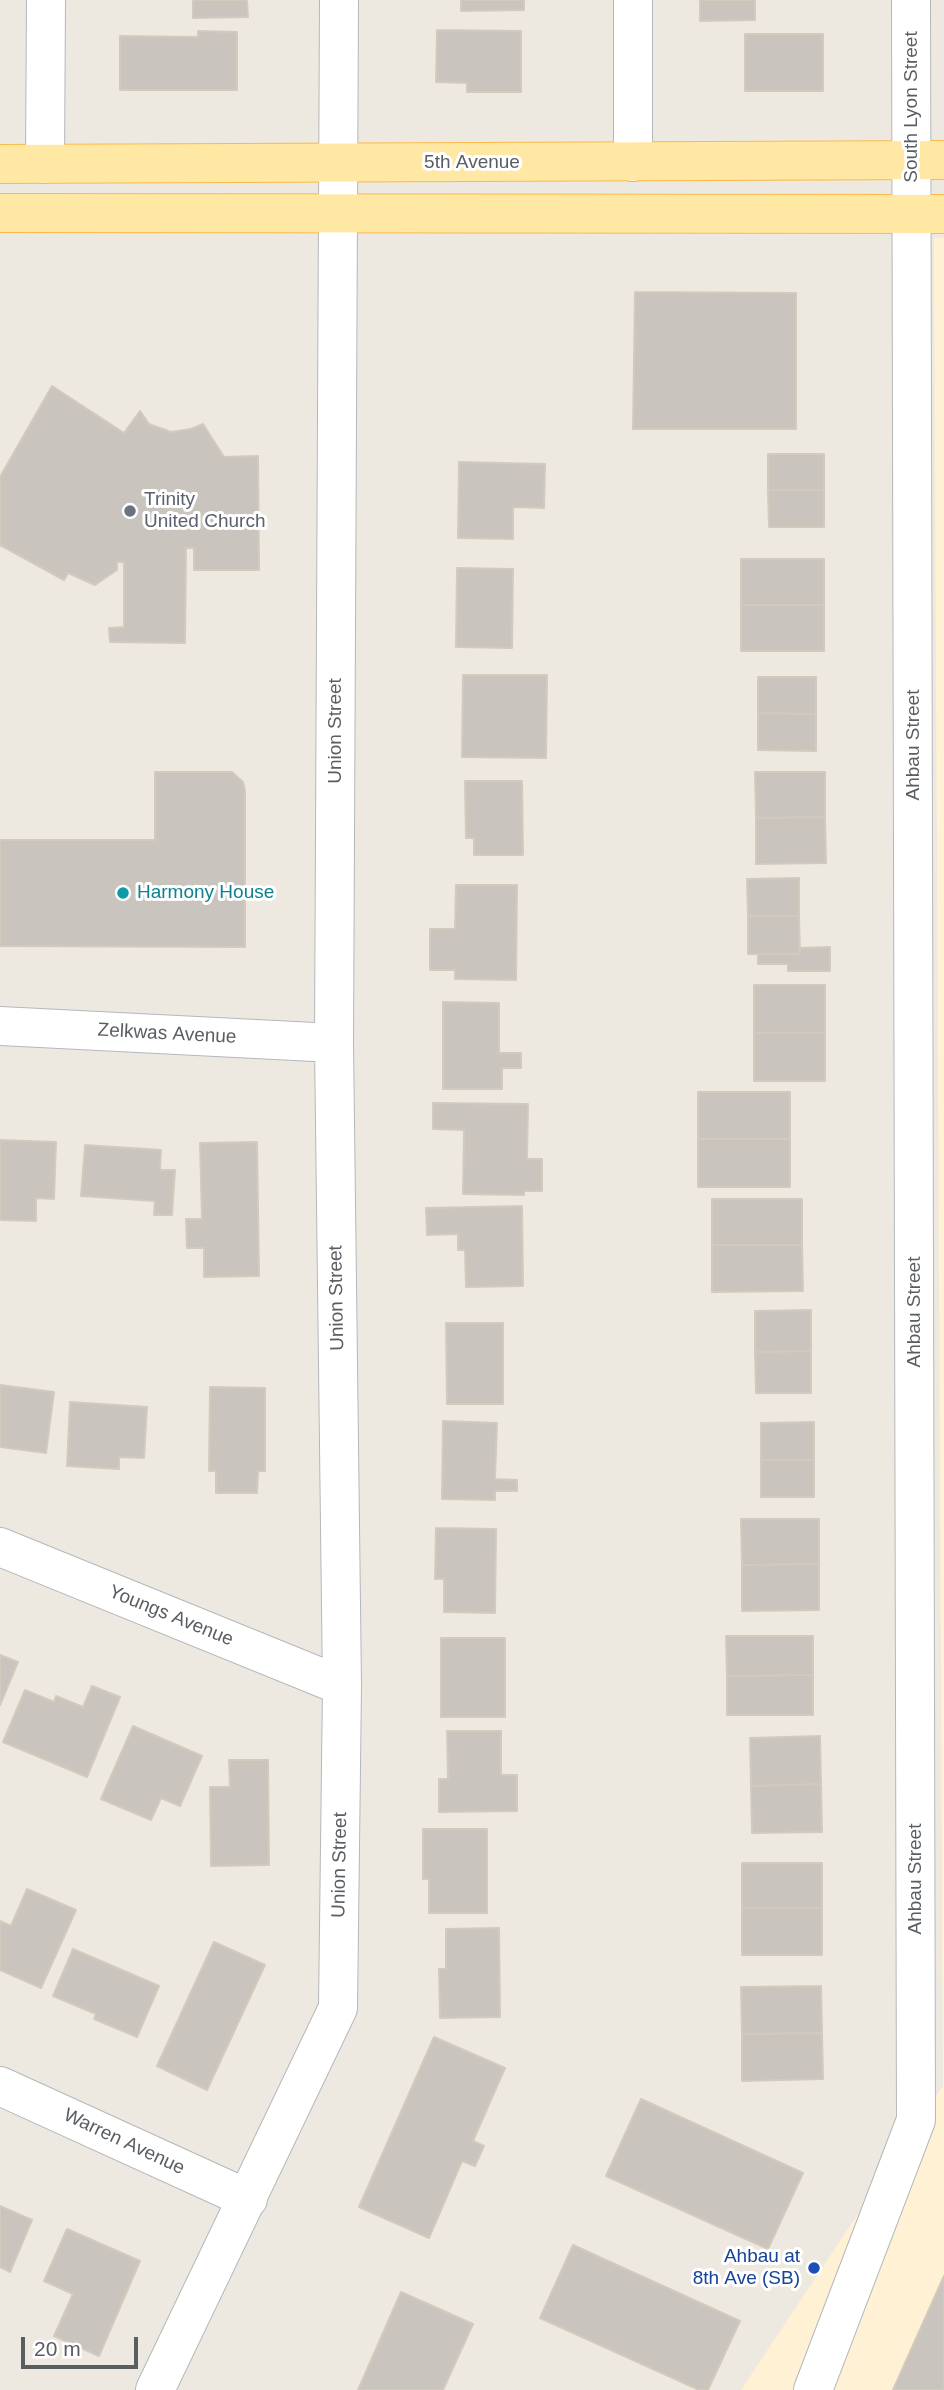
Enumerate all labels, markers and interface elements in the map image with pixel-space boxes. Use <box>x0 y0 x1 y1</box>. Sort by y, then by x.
street label: South Lyon Street <box>901 31 923 183</box>
street label: 5th Avenue <box>424 152 520 174</box>
place label: Trinity United Church <box>144 489 265 533</box>
marker: Trinity United Church <box>122 503 138 519</box>
street label: Union Street <box>325 678 347 784</box>
street label: Ahbau Street <box>903 690 925 800</box>
place label: Harmony House <box>137 882 274 904</box>
marker: Harmony House <box>115 885 131 901</box>
street label: Zelkwas Avenue <box>97 1019 237 1049</box>
street label: Union Street <box>325 1245 349 1351</box>
street label: Ahbau Street <box>904 1257 926 1367</box>
street label: Youngs Avenue <box>106 1581 236 1651</box>
street label: Union Street <box>328 1812 352 1918</box>
street label: Ahbau Street <box>905 1824 927 1934</box>
street label: Warren Avenue <box>60 2104 188 2180</box>
place label: Ahbau at 8th Ave (SB) <box>693 2246 800 2290</box>
marker: Ahbau at 8th Ave (SB) <box>806 2260 822 2276</box>
scale bar <box>24 2324 142 2368</box>
text: 20 m <box>34 2337 81 2360</box>

